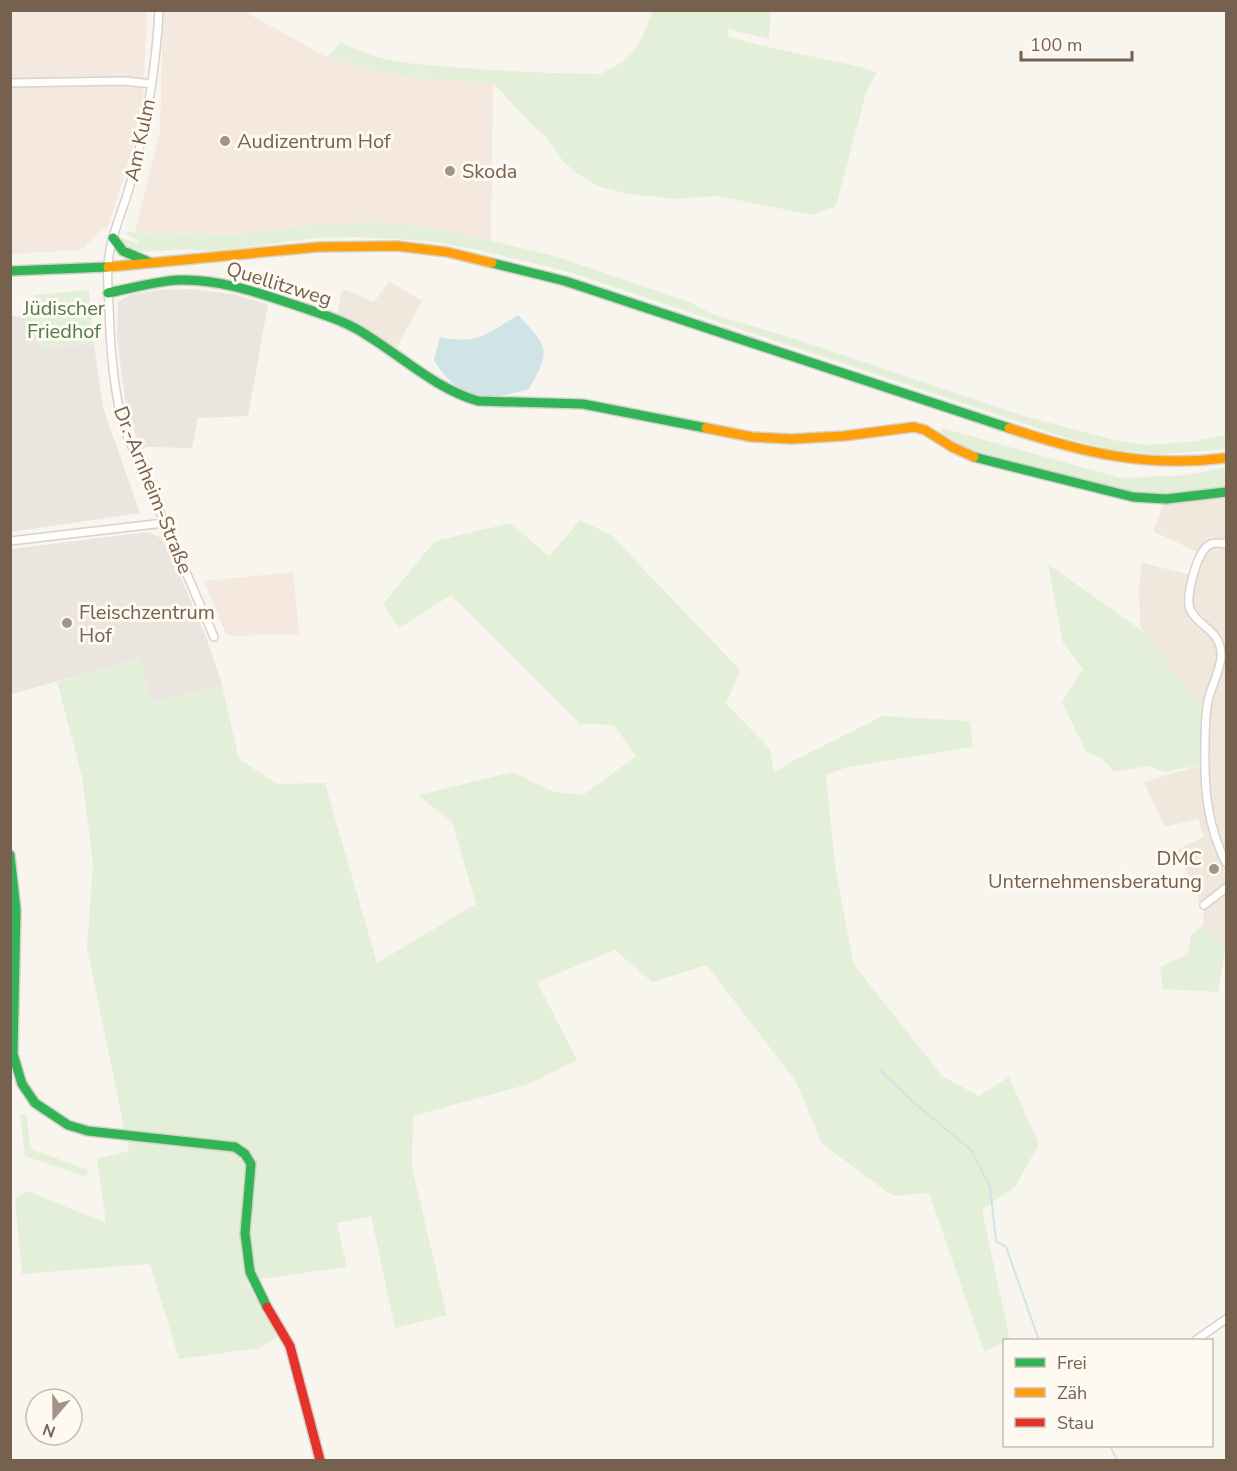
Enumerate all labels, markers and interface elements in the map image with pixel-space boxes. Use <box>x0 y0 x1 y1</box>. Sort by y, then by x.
scale bar <box>1021 24 1132 62</box>
text: 100 m <box>1030 33 1082 57</box>
street label: Am Kulm <box>118 96 162 184</box>
place label: Audizentrum Hof <box>237 128 391 155</box>
marker: Audizentrum Hof <box>218 134 232 148</box>
place label: Skoda <box>462 158 517 185</box>
marker: Skoda <box>443 164 457 178</box>
street label: Quellitzweg <box>223 255 335 313</box>
park label: Jüdischer Friedhof <box>22 295 105 345</box>
street label: Dr.-Arnheim-Straße <box>107 402 199 578</box>
place label: Fleischzentrum Hof <box>79 599 215 649</box>
marker: Fleischzentrum Hof <box>60 616 74 630</box>
place label: DMC Unternehmensberatung <box>988 845 1202 895</box>
marker: DMC Unternehmensberatung <box>1207 862 1221 876</box>
legend <box>1003 1339 1213 1447</box>
text: Frei <box>1057 1351 1087 1375</box>
text: Zäh <box>1057 1381 1087 1405</box>
north arrow <box>24 1387 84 1447</box>
text: Stau <box>1057 1411 1094 1435</box>
text: N <box>40 1418 59 1443</box>

